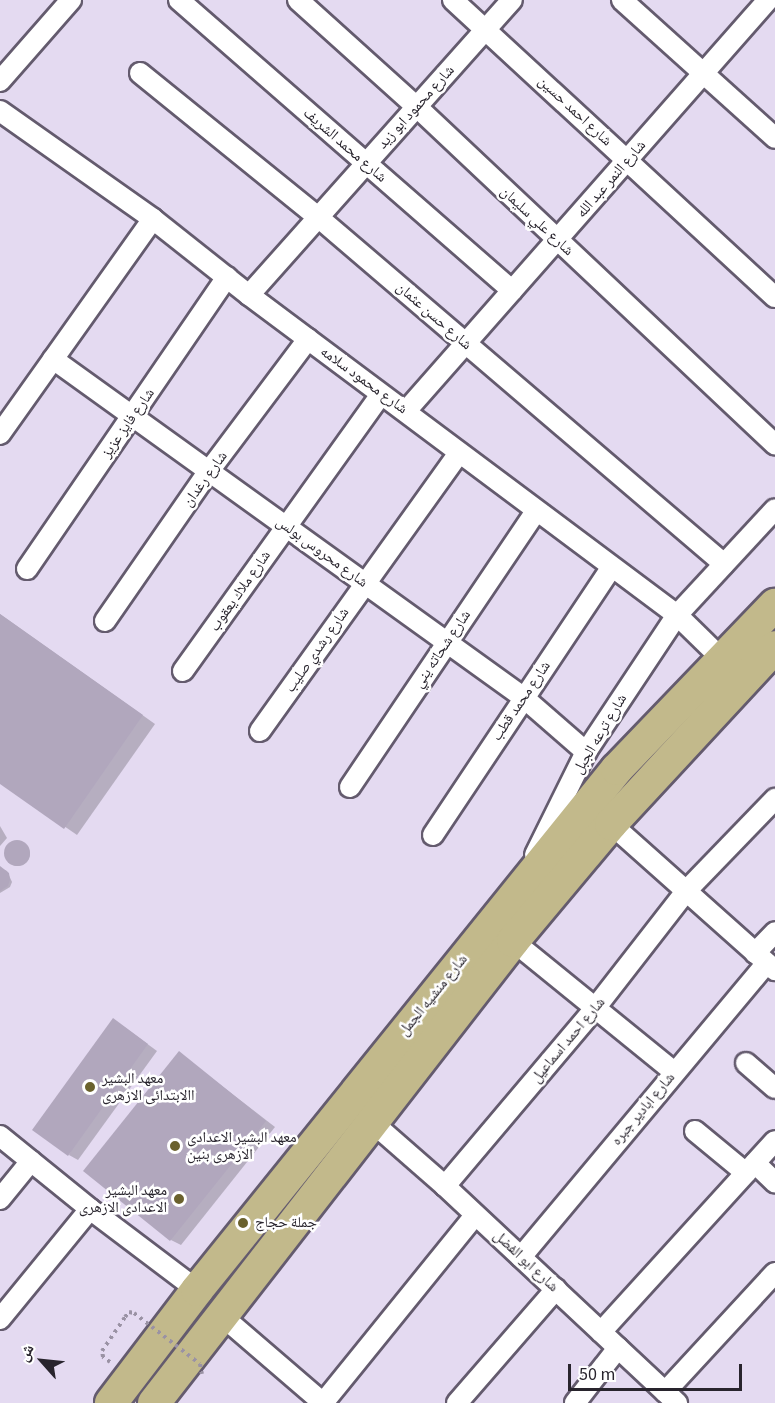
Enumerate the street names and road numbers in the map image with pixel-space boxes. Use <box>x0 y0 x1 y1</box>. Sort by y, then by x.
street label: شارع محمود ابو زيد <box>374 61 458 153</box>
street label: شارع احمد حسين <box>534 72 616 150</box>
street label: شارع محمد الشريف <box>300 104 390 186</box>
street label: شارع النمر عبد الله <box>572 136 650 222</box>
street label: شارع علي سليمان <box>497 182 577 260</box>
street label: شارع حسن عثمان <box>392 278 476 354</box>
street label: شارع محمود سلامه <box>317 342 411 418</box>
street label: شارع فايز عزيز <box>97 385 159 461</box>
street label: شارع رغدان <box>179 448 231 510</box>
street label: شارع محروس بولس <box>273 513 371 591</box>
street label: شارع ملاك يعقوب <box>205 547 275 635</box>
street label: شارع رشدي صليب <box>281 604 353 696</box>
street label: شارع شحاته يني <box>409 607 475 691</box>
street label: شارع محمد قطب <box>488 658 554 744</box>
street label: شارع ترعه الجبل <box>569 691 631 777</box>
street label: شارع منشيه الجمل <box>395 951 471 1039</box>
street label: شارع احمد اسماعيل <box>527 994 609 1086</box>
street label: شارع ابادير جبره <box>607 1069 679 1149</box>
street label: شارع ابو الفضل <box>490 1226 562 1296</box>

